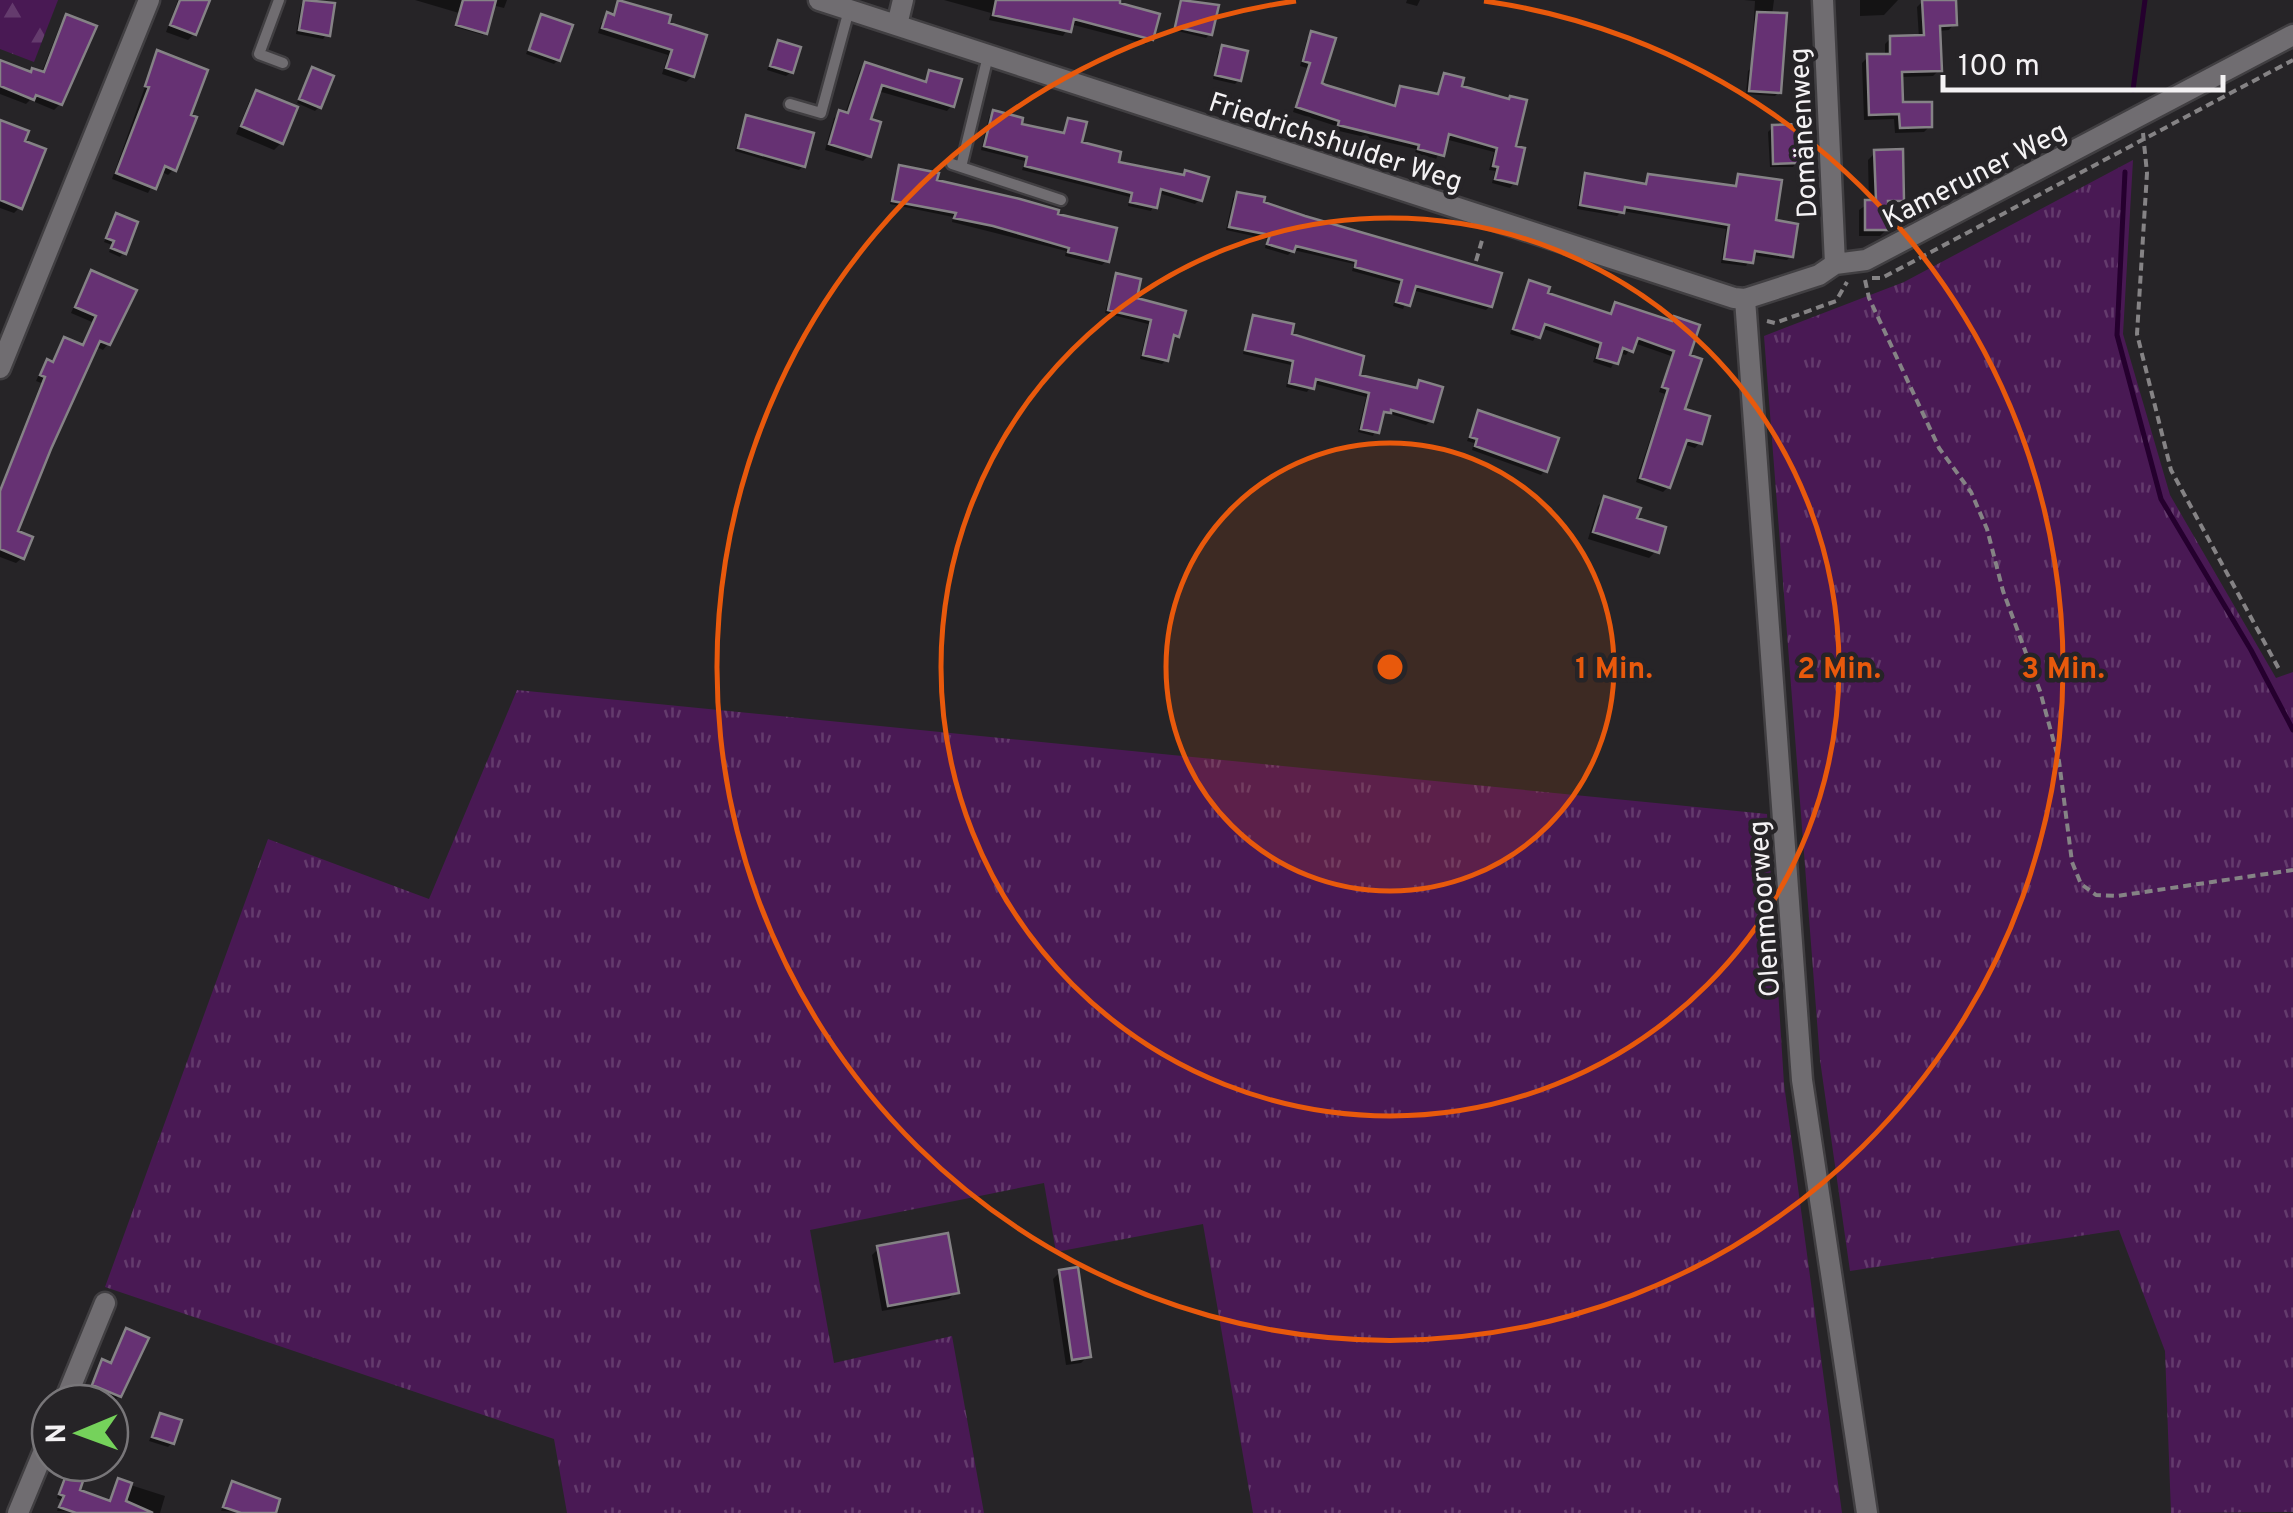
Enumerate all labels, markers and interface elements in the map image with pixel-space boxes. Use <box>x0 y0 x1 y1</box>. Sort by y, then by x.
scale bar <box>1943 30 2223 92</box>
street label: Domänenweg <box>1783 47 1827 219</box>
text: 100 m <box>1958 49 2040 86</box>
street label: Friedrichshulder Weg <box>1204 86 1467 202</box>
street label: Kameruner Weg <box>1877 115 2073 239</box>
centre of rings <box>1372 649 1408 685</box>
text: 1 Min. <box>1575 652 1653 689</box>
text: 2 Min. <box>1797 652 1881 689</box>
text: 3 Min. <box>2021 652 2105 689</box>
street label: Olenmoorweg <box>1742 819 1790 998</box>
north arrow <box>30 1383 130 1483</box>
text: N <box>40 1423 76 1444</box>

